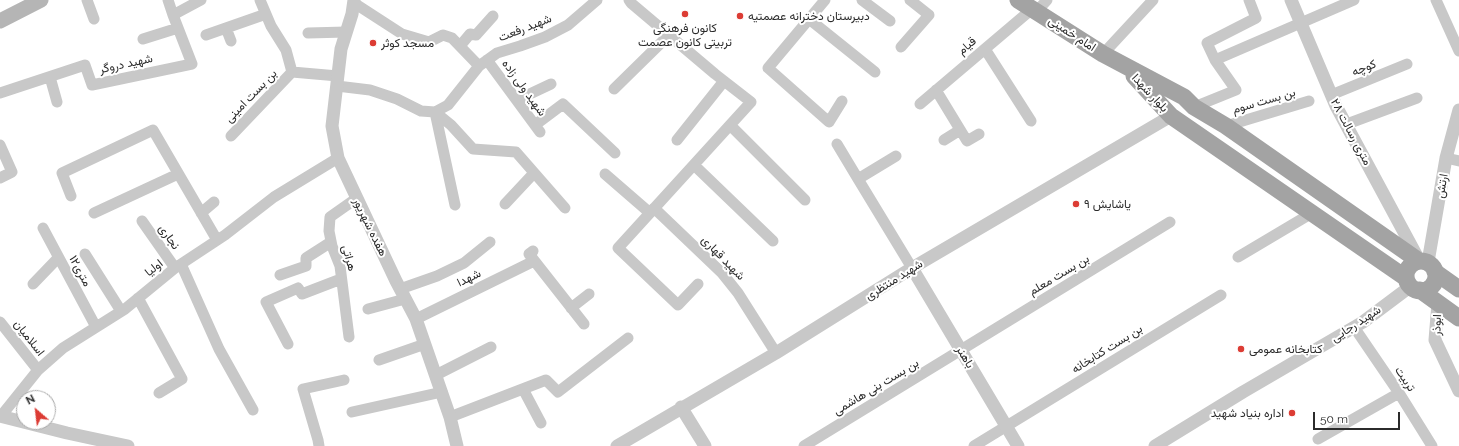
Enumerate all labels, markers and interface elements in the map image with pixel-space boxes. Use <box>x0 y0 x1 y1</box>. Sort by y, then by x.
marker: کانون فرهنگی تربیتی کانون عصمت <box>680 9 690 19</box>
place label: دبیرستان دخترانه عصمتیه <box>748 9 870 23</box>
street label: شهید رفعت <box>496 11 554 45</box>
marker: دبیرستان دخترانه عصمتیه <box>735 11 745 21</box>
street label: امام خمینی <box>1046 13 1098 55</box>
place label: کانون فرهنگی تربیتی کانون عصمت <box>638 21 732 49</box>
street label: قیام <box>955 34 979 58</box>
place label: مسجد کوثر <box>381 36 434 50</box>
marker: مسجد کوثر <box>368 38 378 48</box>
street label: شهید دروگر <box>98 51 154 77</box>
street label: شهید ولی زاده <box>499 57 549 119</box>
street label: کوچه <box>1350 57 1378 79</box>
street label: بن بست امینی <box>222 66 280 126</box>
street label: بلوار شهدا <box>1129 71 1171 115</box>
street label: بن بست سوم <box>1231 85 1297 117</box>
street label: ۲۸ متری رسالت <box>1327 96 1375 168</box>
street label: ارتش <box>1433 173 1451 199</box>
street label: هفده شهریور <box>350 195 390 259</box>
place label: یاشایش ۹ <box>1084 197 1131 211</box>
marker: یاشایش ۹ <box>1071 199 1081 209</box>
street label: نجاری <box>155 222 183 252</box>
street label: شهید قهاری <box>698 233 748 283</box>
street label: هراتی <box>339 243 359 273</box>
street label: بن بست معلم <box>1026 251 1092 299</box>
street label: ۱۲متری <box>66 253 94 289</box>
street label: اولیا <box>142 256 166 280</box>
street label: شهید منتظری <box>863 257 925 303</box>
street label: شهدا <box>455 266 483 290</box>
street label: شهید رجایی <box>1328 303 1384 345</box>
street label: ابوذر <box>1429 314 1445 336</box>
street label: اسلامیان <box>11 317 47 359</box>
street label: بن بست کتابخانه <box>1069 322 1145 376</box>
place label: کتابخانه عمومی <box>1249 342 1323 356</box>
street label: باهنر <box>953 343 977 371</box>
marker: کتابخانه عمومی <box>1236 344 1246 354</box>
street label: بن بست بنی هاشمی <box>831 356 921 418</box>
street label: تربیت <box>1391 364 1419 394</box>
north arrow <box>16 390 56 430</box>
text: N <box>24 392 37 408</box>
scale bar <box>1315 404 1402 430</box>
place label: اداره بنیاد شهید <box>1211 406 1284 420</box>
marker: اداره بنیاد شهید <box>1287 408 1297 418</box>
text: 50 m <box>1320 412 1348 426</box>

